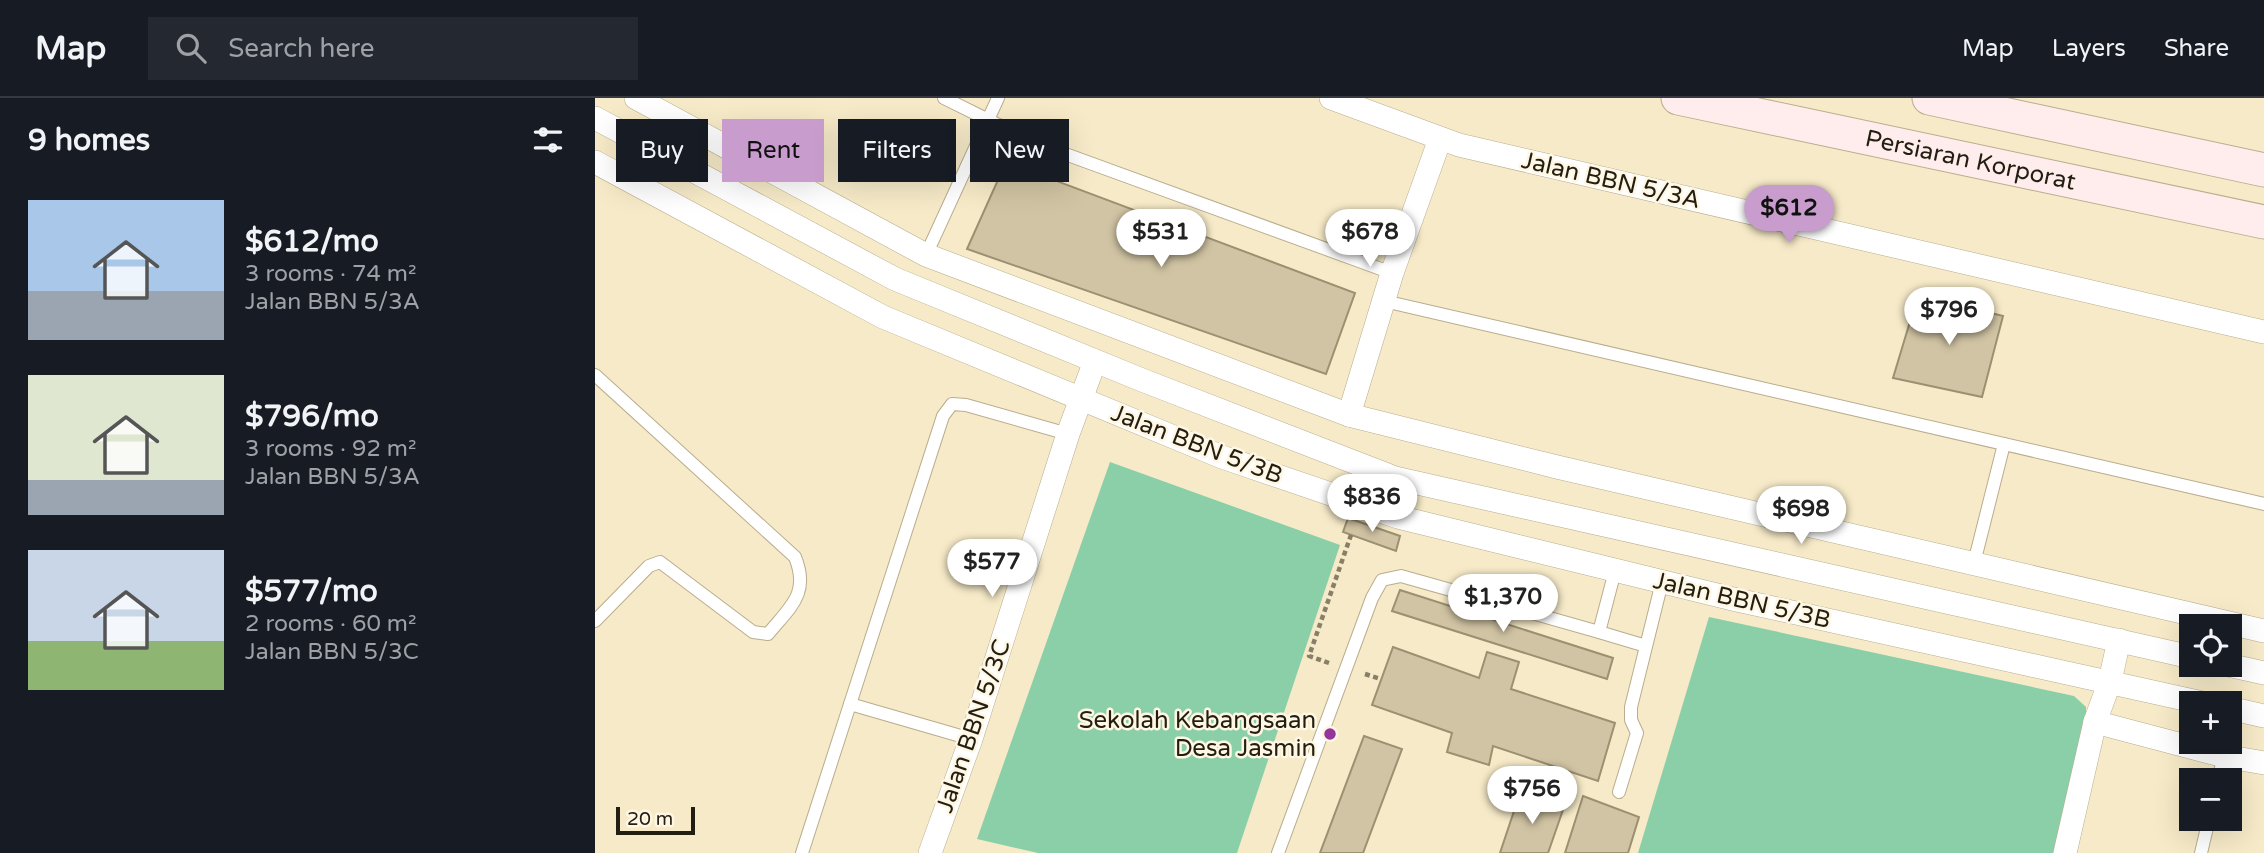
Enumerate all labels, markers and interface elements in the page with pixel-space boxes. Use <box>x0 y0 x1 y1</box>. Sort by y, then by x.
search box <box>148 17 638 80</box>
text: Map <box>35 29 106 68</box>
icon: search <box>172 29 210 67</box>
text: Search here <box>228 33 374 64</box>
text: Map <box>1962 34 2014 63</box>
text: Layers <box>2052 34 2126 63</box>
text: Share <box>2164 34 2229 63</box>
chip: Buy <box>616 119 708 182</box>
chip: Rent <box>722 119 824 182</box>
chip: Filters <box>838 119 956 182</box>
chip: New <box>970 119 1069 182</box>
icon: filters <box>529 121 567 159</box>
text: 9 homes <box>28 122 150 159</box>
street label: Persiaran Korporat <box>1863 124 2078 197</box>
street label: Jalan BBN 5/3A <box>1519 146 1703 215</box>
pin: $612 <box>1748 186 1830 245</box>
text: $612 <box>1760 194 1818 222</box>
pin: $531 <box>1120 209 1202 269</box>
pin: $678 <box>1329 209 1411 269</box>
text: $531 <box>1132 218 1190 246</box>
text: $678 <box>1341 218 1399 246</box>
text: $612/mo <box>245 223 379 260</box>
icon: home <box>84 228 168 312</box>
text: 3 rooms · 74 m² <box>245 260 416 288</box>
text: Jalan BBN 5/3A <box>245 288 420 316</box>
pin: $796 <box>1908 288 1990 347</box>
text: $796 <box>1920 296 1978 324</box>
text: $796/mo <box>245 398 379 435</box>
street label: Jalan BBN 5/3B <box>1107 398 1287 490</box>
icon: home <box>84 403 168 487</box>
text: 3 rooms · 92 m² <box>245 435 416 463</box>
text: Jalan BBN 5/3A <box>245 463 420 491</box>
pin: $836 <box>1331 474 1413 534</box>
text: $836 <box>1343 483 1401 511</box>
pin: $698 <box>1760 486 1842 546</box>
text: $698 <box>1772 495 1830 523</box>
pin: $577 <box>951 540 1033 599</box>
text: $577 <box>963 548 1021 576</box>
street label: Jalan BBN 5/3B <box>1650 566 1833 635</box>
text: $577/mo <box>245 573 378 610</box>
pin: $1,370 <box>1446 574 1560 634</box>
icon: home <box>84 578 168 662</box>
text: $1,370 <box>1464 583 1542 611</box>
text: 2 rooms · 60 m² <box>245 610 416 638</box>
map controls <box>2179 614 2242 831</box>
button: locate <box>2179 614 2242 677</box>
street label: Jalan BBN 5/3C <box>930 636 1017 817</box>
text: Jalan BBN 5/3C <box>245 638 419 666</box>
button: + <box>2179 691 2242 754</box>
place label: Sekolah Kebangsaan Desa Jasmin <box>1079 706 1316 763</box>
marker: Sekolah Kebangsaan Desa Jasmin <box>1322 726 1338 742</box>
pin: $756 <box>1491 766 1573 826</box>
button: − <box>2179 768 2242 831</box>
text: $756 <box>1503 775 1561 803</box>
scale bar <box>616 804 695 836</box>
text: 20 m <box>627 808 673 830</box>

